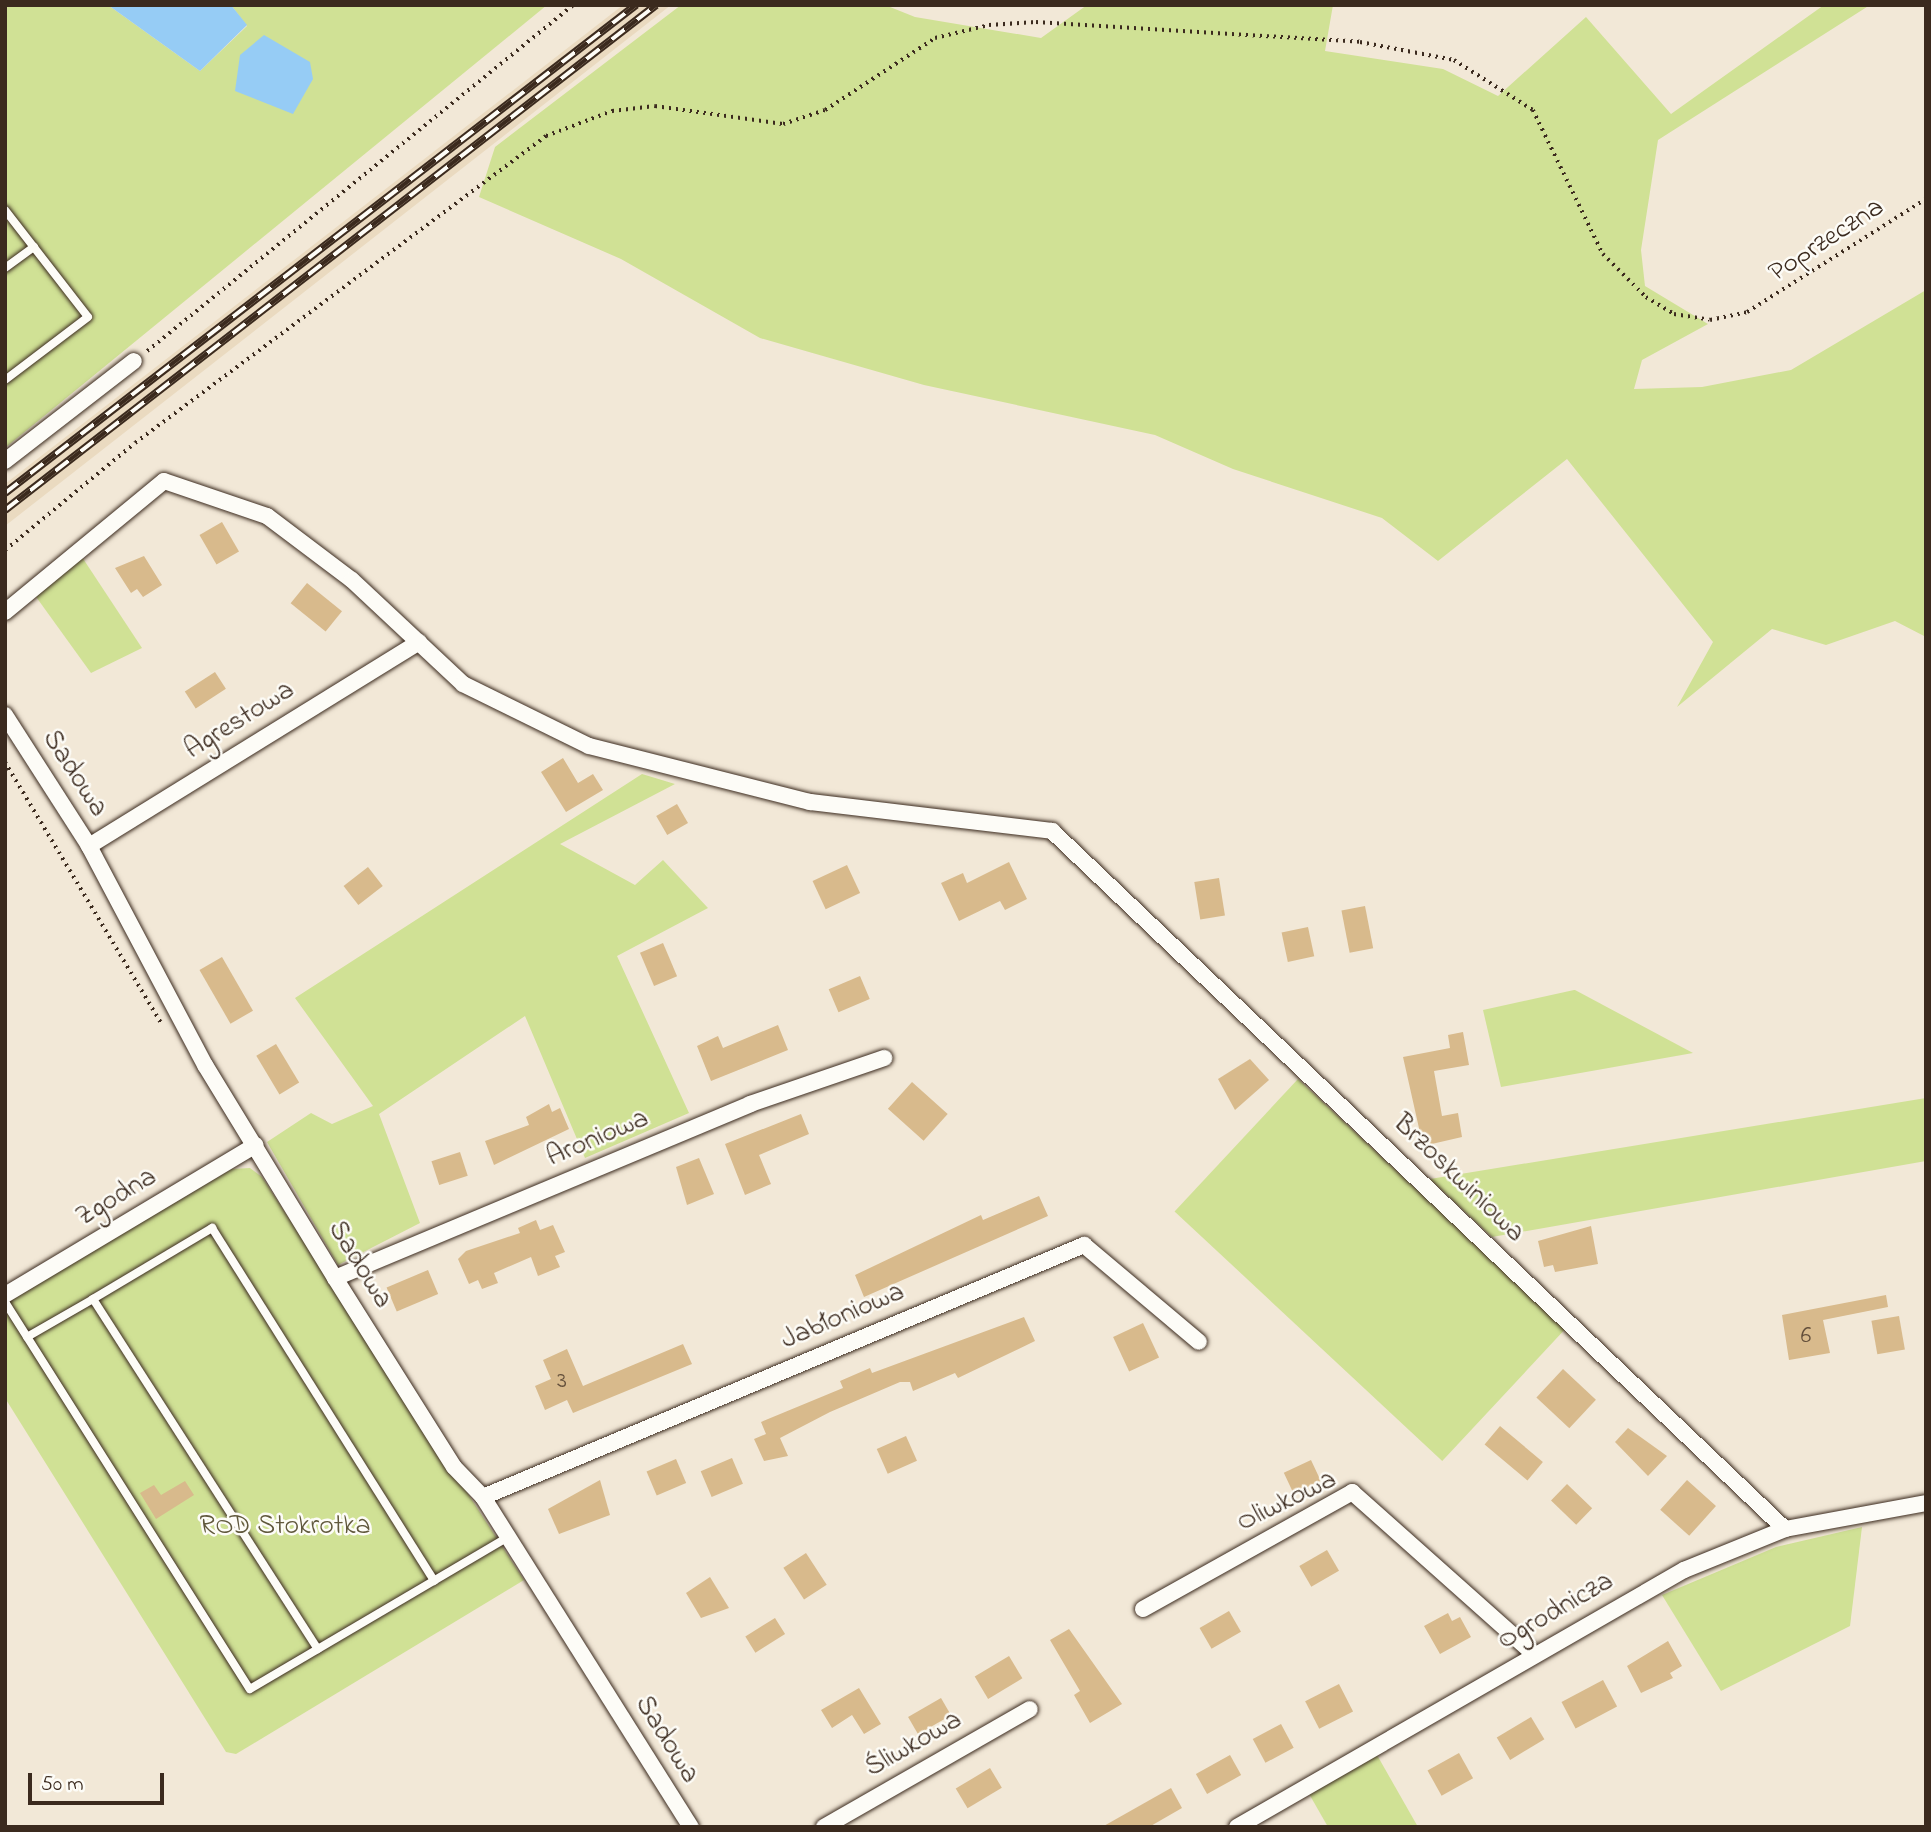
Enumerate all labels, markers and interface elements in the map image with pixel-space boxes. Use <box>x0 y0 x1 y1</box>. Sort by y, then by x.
street label: Poprzeczna <box>1763 191 1891 291</box>
street label: Agrestowa <box>179 674 301 768</box>
street label: Sadowa <box>34 724 114 824</box>
street label: Aroniowa <box>542 1103 654 1175</box>
street label: Brzoskwiniowa <box>1385 1108 1531 1250</box>
street label: Zgodna <box>71 1161 163 1235</box>
street label: Sadowa <box>319 1215 399 1315</box>
street label: Jabłoniowa <box>776 1276 910 1358</box>
house number: 6 <box>1801 1323 1811 1351</box>
house number: 3 <box>557 1368 567 1396</box>
street label: Oliwkowa <box>1232 1464 1342 1540</box>
park label: ROD Stokrotka <box>199 1510 371 1544</box>
street label: Ogrodnicza <box>1492 1565 1620 1659</box>
street label: Sadowa <box>626 1690 706 1790</box>
street label: Śliwkowa <box>860 1704 968 1786</box>
scale bar <box>32 1758 168 1802</box>
text: 50 m <box>41 1770 84 1800</box>

